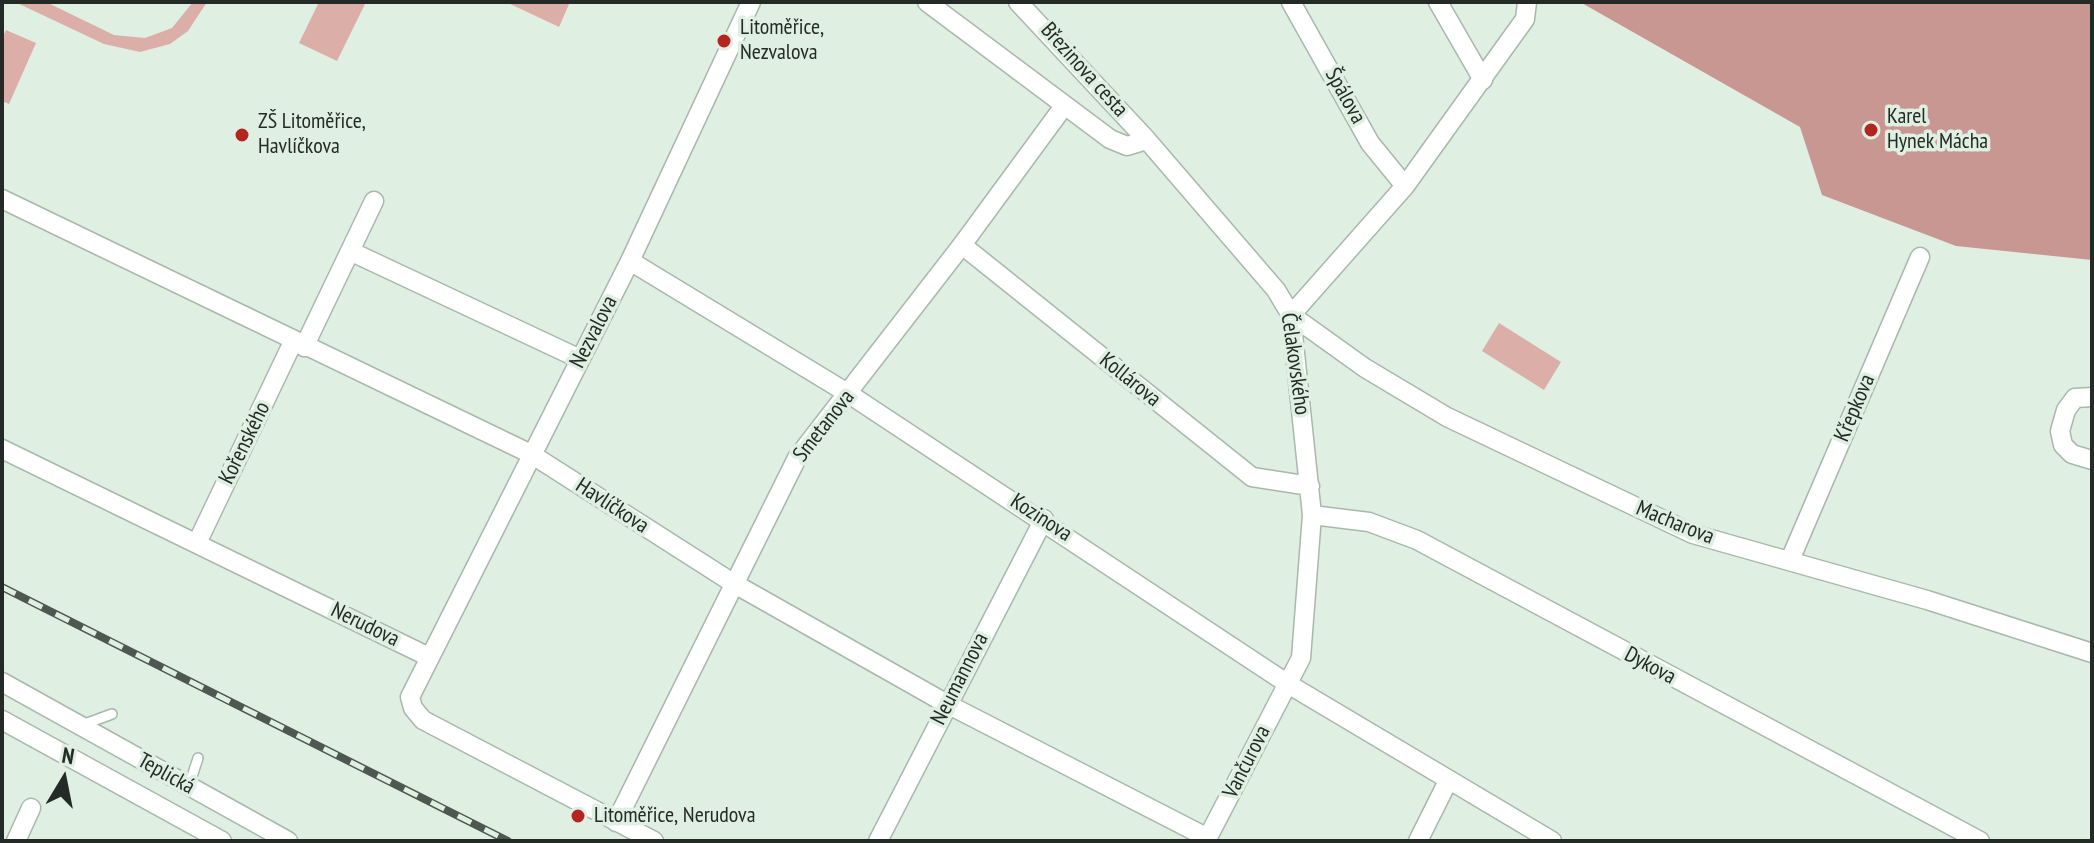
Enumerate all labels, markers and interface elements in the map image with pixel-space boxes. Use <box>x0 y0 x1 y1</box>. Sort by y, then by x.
place label: Litoměřice, Nezvalova <box>740 15 824 66</box>
street label: Březinova cesta <box>1035 17 1133 123</box>
marker: Litoměřice, Nezvalova <box>715 32 733 50</box>
street label: Špálova <box>1319 64 1371 128</box>
place label: Karel Hynek Mácha <box>1887 104 1988 156</box>
place label: ZŠ Litoměřice, Havlíčkova <box>258 109 366 160</box>
marker: Karel Hynek Mácha <box>1862 121 1880 139</box>
marker: ZŠ Litoměřice, Havlíčkova <box>233 126 251 144</box>
street label: Nezvalova <box>565 291 623 373</box>
street label: Čelakovského <box>1275 311 1315 417</box>
street label: Kollárova <box>1094 347 1166 413</box>
street label: Křepkova <box>1829 370 1881 446</box>
street label: Smetanova <box>788 385 860 467</box>
street label: Kořenského <box>214 398 276 488</box>
street label: Havlíčkova <box>571 473 653 539</box>
street label: Kozinova <box>1005 488 1077 548</box>
street label: Macharova <box>1632 495 1718 551</box>
street label: Nerudova <box>327 597 403 653</box>
street label: Neumannova <box>926 629 994 729</box>
street label: Dykova <box>1620 642 1680 690</box>
street label: Vančurova <box>1218 721 1276 803</box>
north arrow <box>24 739 104 819</box>
text: N <box>60 741 76 770</box>
street label: Teplická <box>133 748 199 800</box>
place label: Litoměřice, Nerudova <box>594 803 755 829</box>
marker: Litoměřice, Nerudova <box>569 807 587 825</box>

